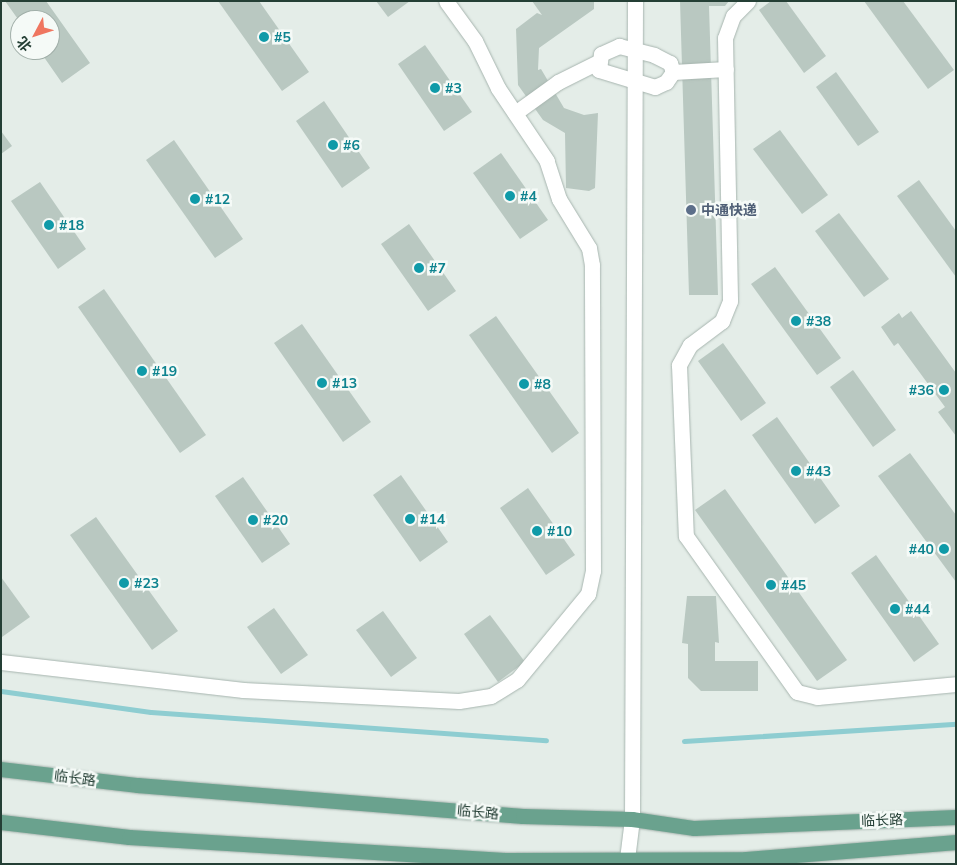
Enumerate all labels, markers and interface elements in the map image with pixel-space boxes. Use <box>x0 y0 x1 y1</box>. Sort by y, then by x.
north arrow <box>10 10 60 60</box>
place label: #5 <box>274 29 291 45</box>
marker: #5 <box>258 31 270 43</box>
text: 北 <box>13 33 36 55</box>
place label: #3 <box>445 80 462 96</box>
marker: #3 <box>429 82 441 94</box>
place label: #6 <box>343 137 360 153</box>
marker: #6 <box>327 139 339 151</box>
place label: #4 <box>520 188 537 204</box>
marker: #4 <box>504 190 516 202</box>
place label: #12 <box>205 191 230 207</box>
marker: #12 <box>189 193 201 205</box>
place label: 中通快递 <box>701 202 757 218</box>
marker: 中通快递 <box>685 204 697 216</box>
place label: #18 <box>59 217 84 233</box>
marker: #18 <box>43 219 55 231</box>
place label: #7 <box>429 260 446 276</box>
marker: #7 <box>413 262 425 274</box>
place label: #38 <box>806 313 831 329</box>
marker: #38 <box>790 315 802 327</box>
place label: #19 <box>152 363 177 379</box>
marker: #19 <box>136 365 148 377</box>
place label: #13 <box>332 375 357 391</box>
place label: #8 <box>534 376 551 392</box>
marker: #13 <box>316 377 328 389</box>
marker: #8 <box>518 378 530 390</box>
place label: #36 <box>909 382 934 398</box>
marker: #36 <box>938 384 950 396</box>
place label: #43 <box>806 463 831 479</box>
marker: #43 <box>790 465 802 477</box>
place label: #14 <box>420 511 445 527</box>
place label: #20 <box>263 512 288 528</box>
marker: #14 <box>404 513 416 525</box>
marker: #20 <box>247 514 259 526</box>
place label: #10 <box>547 523 572 539</box>
marker: #10 <box>531 525 543 537</box>
place label: #40 <box>909 541 934 557</box>
marker: #40 <box>938 543 950 555</box>
place label: #23 <box>134 575 159 591</box>
marker: #23 <box>118 577 130 589</box>
place label: #45 <box>781 577 806 593</box>
marker: #45 <box>765 579 777 591</box>
place label: #44 <box>905 601 930 617</box>
marker: #44 <box>889 603 901 615</box>
street label: 临长路 <box>53 767 97 789</box>
street label: 临长路 <box>456 802 500 822</box>
street label: 临长路 <box>861 811 903 829</box>

